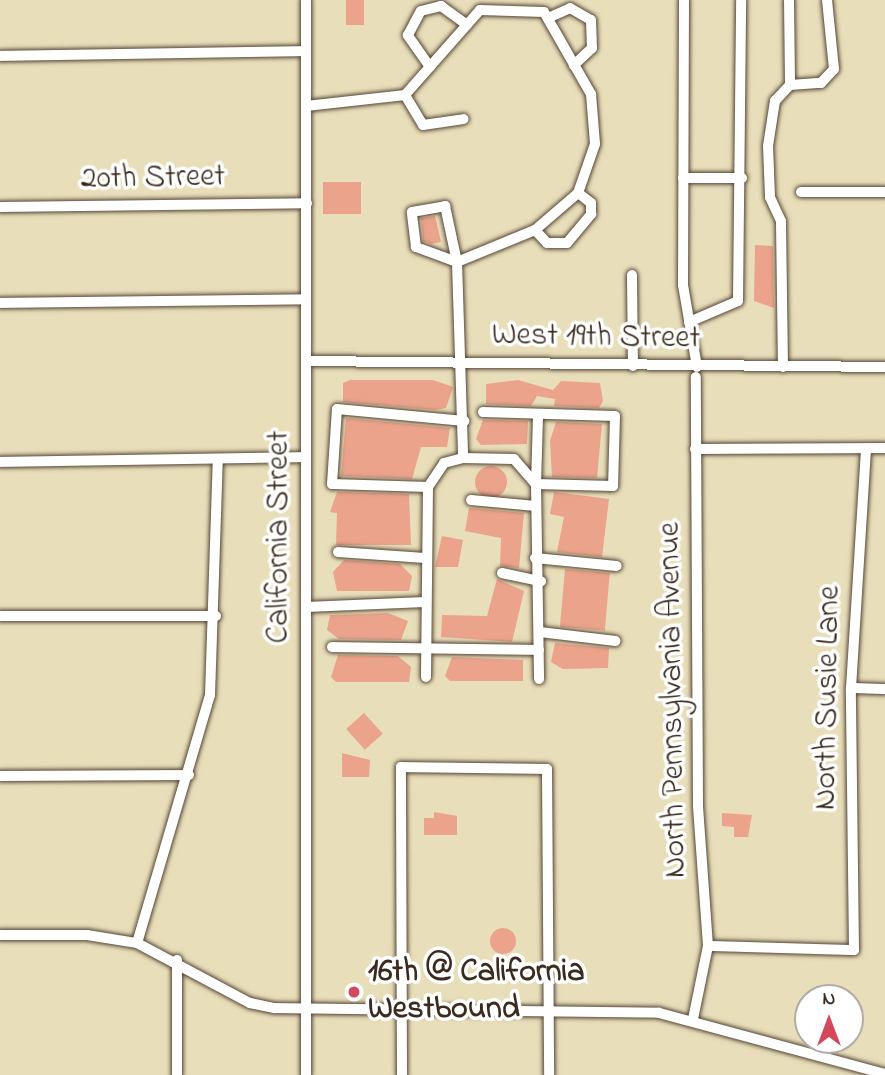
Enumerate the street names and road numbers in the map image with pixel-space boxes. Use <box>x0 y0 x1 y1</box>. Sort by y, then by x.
street label: 20th Street <box>81 159 225 199</box>
street label: West 19th Street <box>491 317 701 359</box>
street label: California Street <box>261 431 299 643</box>
street label: North Pennsylvania Avenue <box>652 522 696 878</box>
street label: North Susie Lane <box>808 585 850 811</box>

